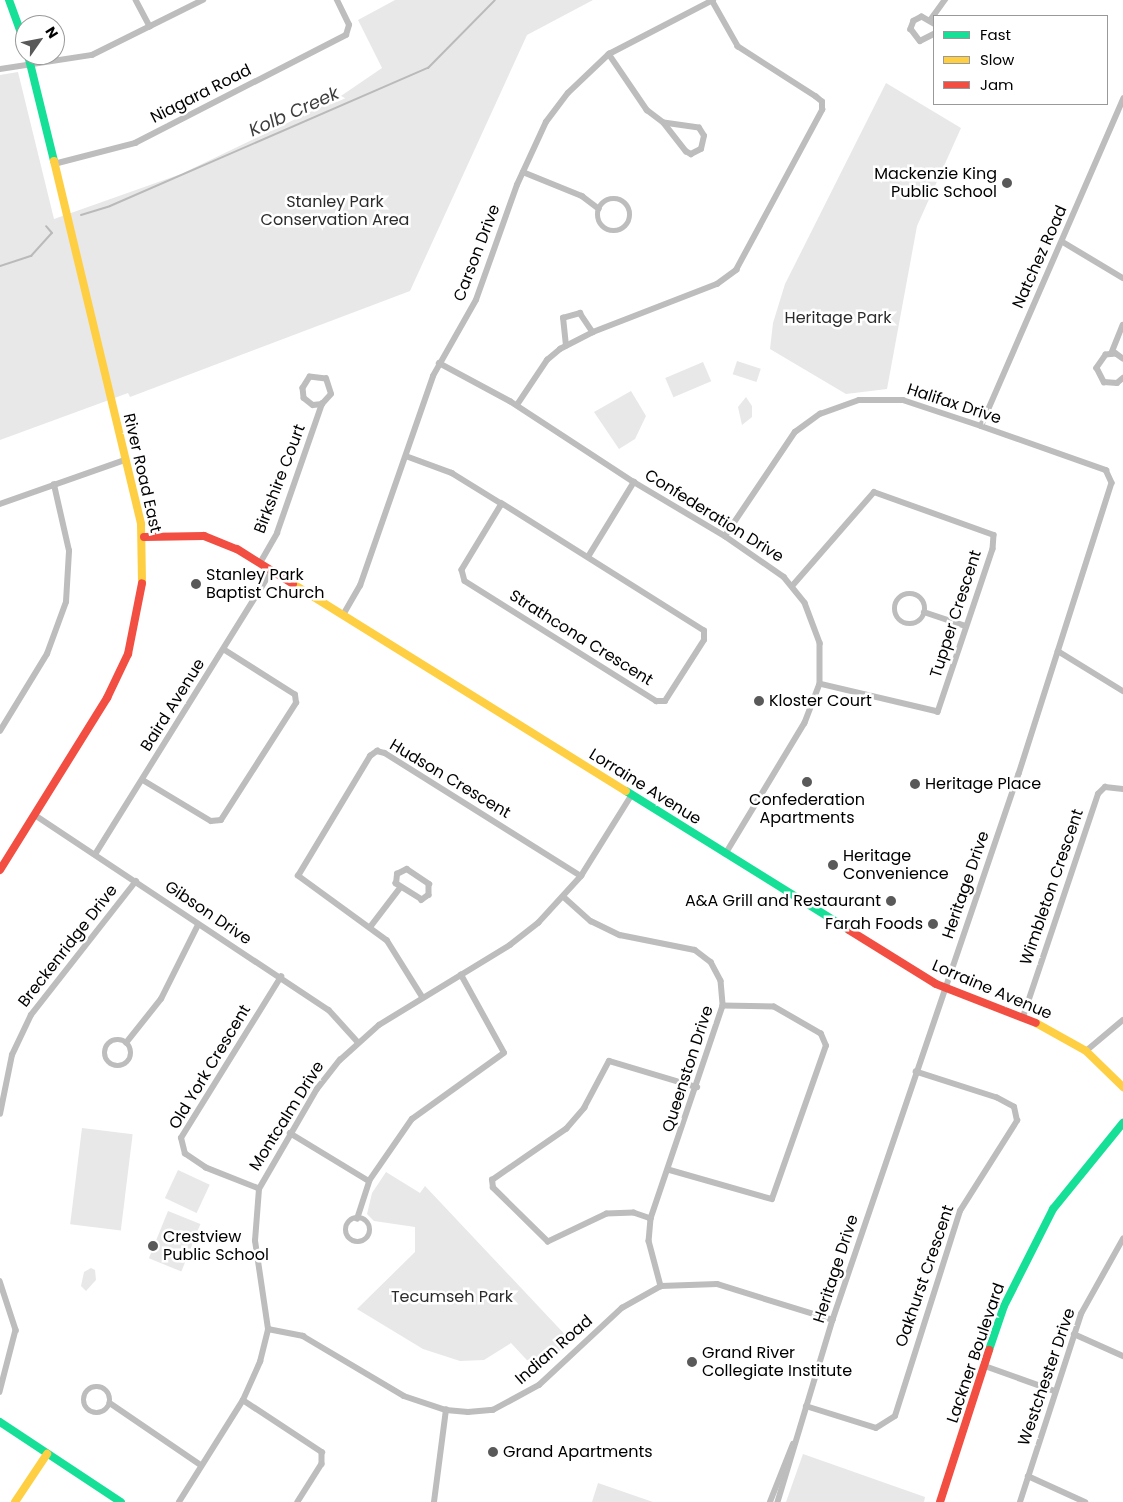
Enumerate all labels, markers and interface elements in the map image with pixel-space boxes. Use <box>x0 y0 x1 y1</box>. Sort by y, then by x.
north arrow <box>15 15 65 65</box>
legend <box>933 15 1108 105</box>
text: N <box>40 23 63 42</box>
text: Fast <box>980 24 1011 45</box>
text: Slow <box>980 49 1014 70</box>
street label: Niagara Road <box>148 60 254 128</box>
text: Jam <box>980 74 1014 95</box>
water label: Kolb Creek <box>246 83 342 141</box>
place label: Mackenzie King Public School <box>874 164 997 202</box>
marker: Mackenzie King Public School <box>1001 177 1013 189</box>
park label: Stanley Park Conservation Area <box>261 192 409 230</box>
street label: Carson Drive <box>450 202 504 304</box>
street label: Natchez Road <box>1009 202 1071 312</box>
park label: Heritage Park <box>785 308 891 328</box>
street label: Halifax Drive <box>904 380 1004 428</box>
street label: River Road East <box>119 411 165 535</box>
street label: Birkshire Court <box>250 422 310 536</box>
street label: Confederation Drive <box>641 465 787 567</box>
street label: Tupper Crescent <box>926 548 986 680</box>
place label: Stanley Park Baptist Church <box>206 565 324 603</box>
marker: Stanley Park Baptist Church <box>190 578 202 590</box>
street label: Strathcona Crescent <box>506 586 656 690</box>
street label: Baird Avenue <box>137 655 209 755</box>
place label: Kloster Court <box>769 691 872 711</box>
marker: Kloster Court <box>753 695 765 707</box>
street label: Hudson Crescent <box>386 735 514 823</box>
street label: Lorraine Avenue <box>585 745 705 829</box>
place label: Heritage Place <box>925 774 1041 794</box>
marker: Confederation Apartments <box>801 776 813 788</box>
marker: Heritage Place <box>909 778 921 790</box>
place label: Confederation Apartments <box>749 790 865 828</box>
street label: Wimbleton Crescent <box>1016 807 1088 967</box>
street label: Heritage Drive <box>939 829 993 941</box>
place label: Heritage Convenience <box>843 846 949 884</box>
marker: Heritage Convenience <box>827 859 839 871</box>
street label: Gibson Drive <box>161 877 255 949</box>
street label: Breckenridge Drive <box>14 881 122 1011</box>
place label: A&A Grill and Restaurant <box>685 891 881 911</box>
marker: A&A Grill and Restaurant <box>885 895 897 907</box>
place label: Farah Foods <box>825 914 923 934</box>
marker: Farah Foods <box>927 918 939 930</box>
street label: Lorraine Avenue <box>929 956 1055 1024</box>
street label: Old York Crescent <box>165 1001 255 1133</box>
street label: Queenston Drive <box>658 1003 718 1135</box>
street label: Montcalm Drive <box>246 1058 328 1174</box>
street label: Oakhurst Crescent <box>892 1203 958 1349</box>
street label: Heritage Drive <box>809 1212 863 1326</box>
place label: Crestview Public School <box>163 1227 269 1265</box>
marker: Crestview Public School <box>147 1240 159 1252</box>
street label: Lackner Boulevard <box>943 1280 1009 1426</box>
park label: Tecumseh Park <box>391 1287 513 1307</box>
street label: Westchester Drive <box>1014 1306 1080 1448</box>
street label: Indian Road <box>512 1311 596 1389</box>
place label: Grand River Collegiate Institute <box>702 1343 852 1381</box>
marker: Grand River Collegiate Institute <box>686 1356 698 1368</box>
place label: Grand Apartments <box>503 1442 653 1462</box>
marker: Grand Apartments <box>487 1446 499 1458</box>

